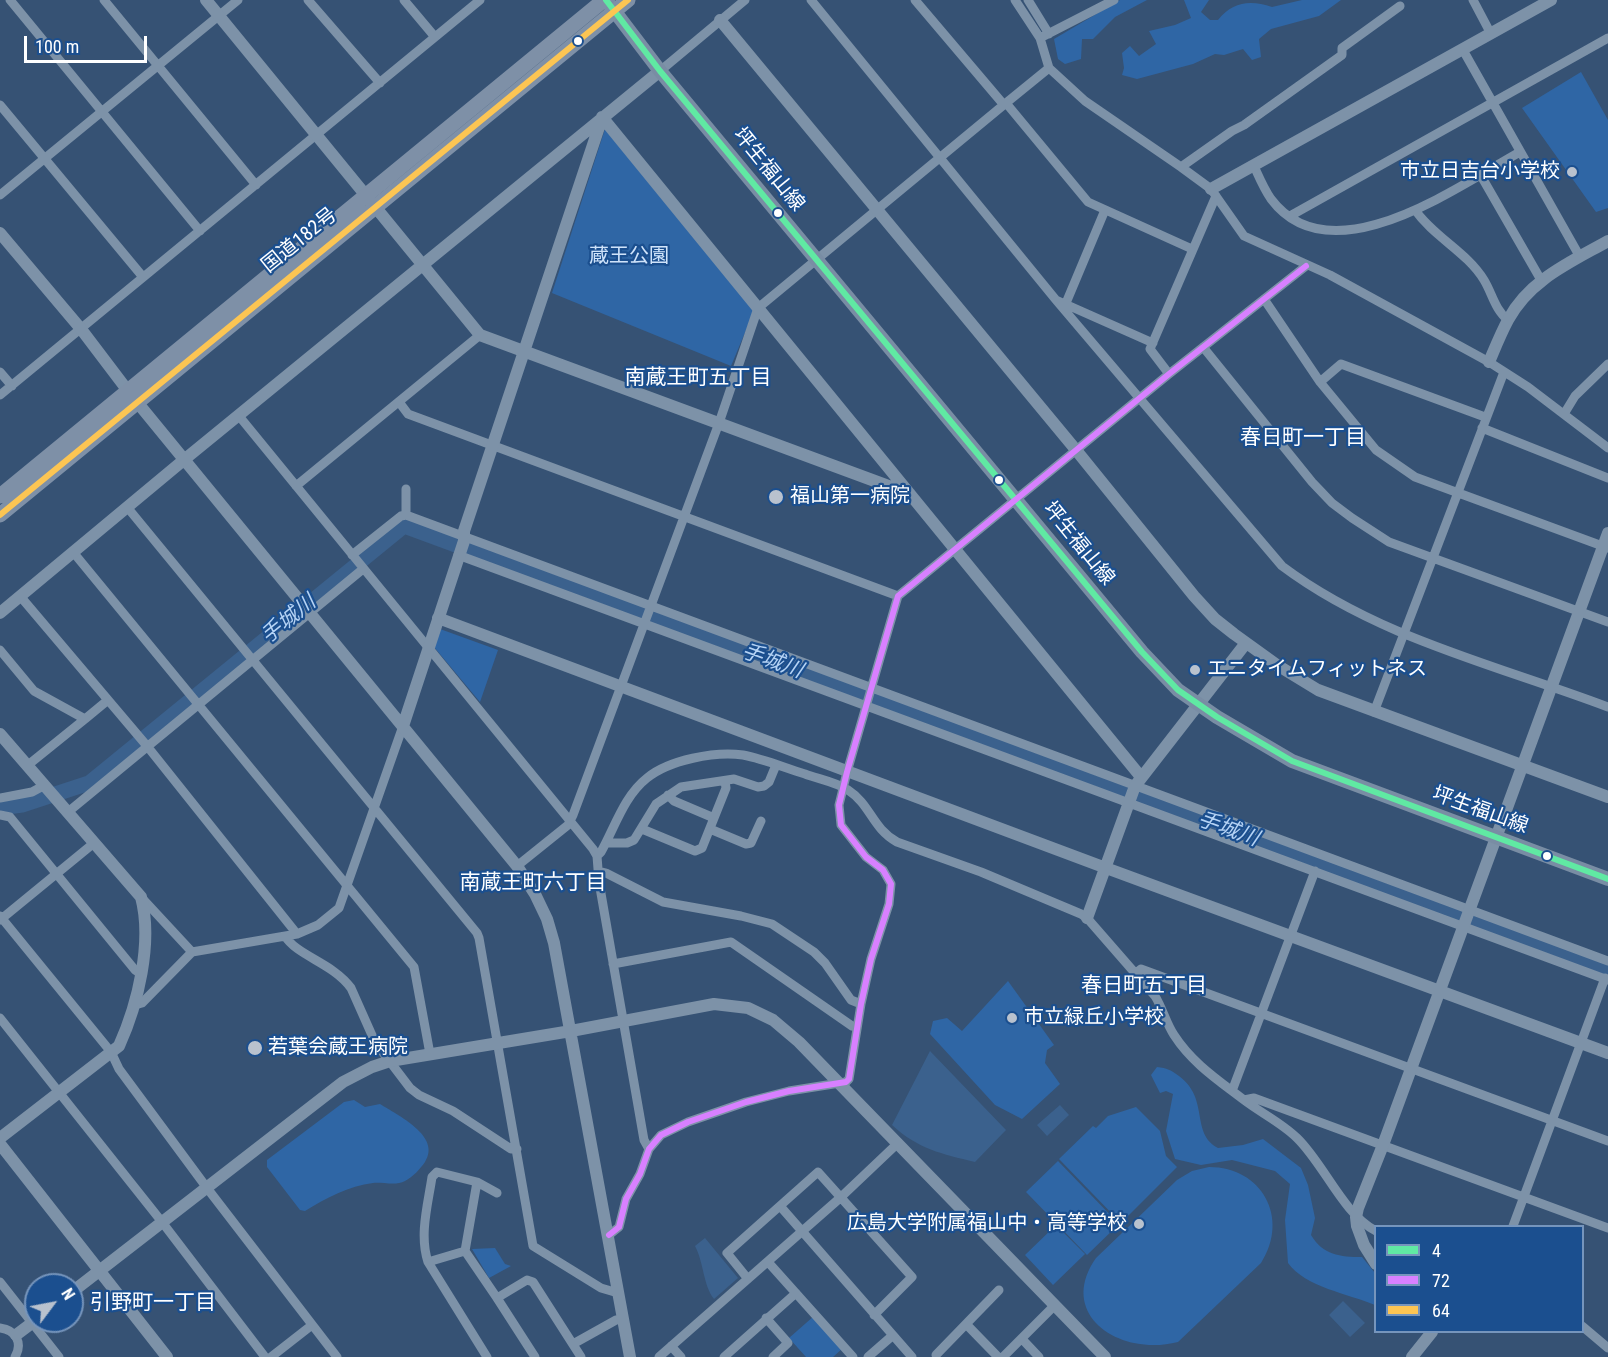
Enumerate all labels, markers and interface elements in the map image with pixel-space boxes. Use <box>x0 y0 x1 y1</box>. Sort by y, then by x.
scale bar <box>27 24 150 62</box>
unlabelled marker <box>572 35 584 47</box>
text: 100 m <box>35 36 79 57</box>
street label: 坪生福山線 <box>727 124 809 216</box>
place label: 市立日吉台小学校 <box>1400 160 1560 184</box>
marker: 市立日吉台小学校 <box>1565 165 1579 179</box>
street label: 国道182号 <box>258 203 342 279</box>
unlabelled marker <box>772 207 784 219</box>
park label: 蔵王公園 <box>589 245 669 269</box>
district label: 南蔵王町五丁目 <box>625 366 771 392</box>
district label: 春日町一丁目 <box>1240 426 1366 452</box>
unlabelled marker <box>993 474 1005 486</box>
place label: 福山第一病院 <box>790 485 910 509</box>
marker: 福山第一病院 <box>767 488 785 506</box>
street label: 坪生福山線 <box>1037 498 1119 590</box>
water label: 手城川 <box>257 590 321 650</box>
water label: 手城川 <box>738 639 806 685</box>
place label: エニタイムフィットネス <box>1207 658 1427 682</box>
marker: エニタイムフィットネス <box>1188 663 1202 677</box>
street label: 坪生福山線 <box>1429 783 1531 839</box>
water label: 手城川 <box>1194 807 1262 853</box>
unlabelled marker <box>1541 850 1553 862</box>
district label: 南蔵王町六丁目 <box>460 871 606 897</box>
district label: 春日町五丁目 <box>1081 974 1207 1000</box>
place label: 市立緑丘小学校 <box>1024 1006 1164 1030</box>
marker: 市立緑丘小学校 <box>1005 1011 1019 1025</box>
place label: 若葉会蔵王病院 <box>268 1036 408 1060</box>
marker: 若葉会蔵王病院 <box>246 1039 264 1057</box>
place label: 広島大学附属福山中・高等学校 <box>847 1212 1127 1236</box>
marker: 広島大学附属福山中・高等学校 <box>1132 1217 1146 1231</box>
legend <box>1374 1225 1584 1333</box>
text: 4 <box>1432 1240 1441 1261</box>
text: 72 <box>1432 1270 1450 1291</box>
north arrow <box>24 1273 84 1333</box>
text: N <box>57 1285 79 1303</box>
district label: 引野町一丁目 <box>90 1291 216 1317</box>
text: 64 <box>1432 1300 1450 1321</box>

